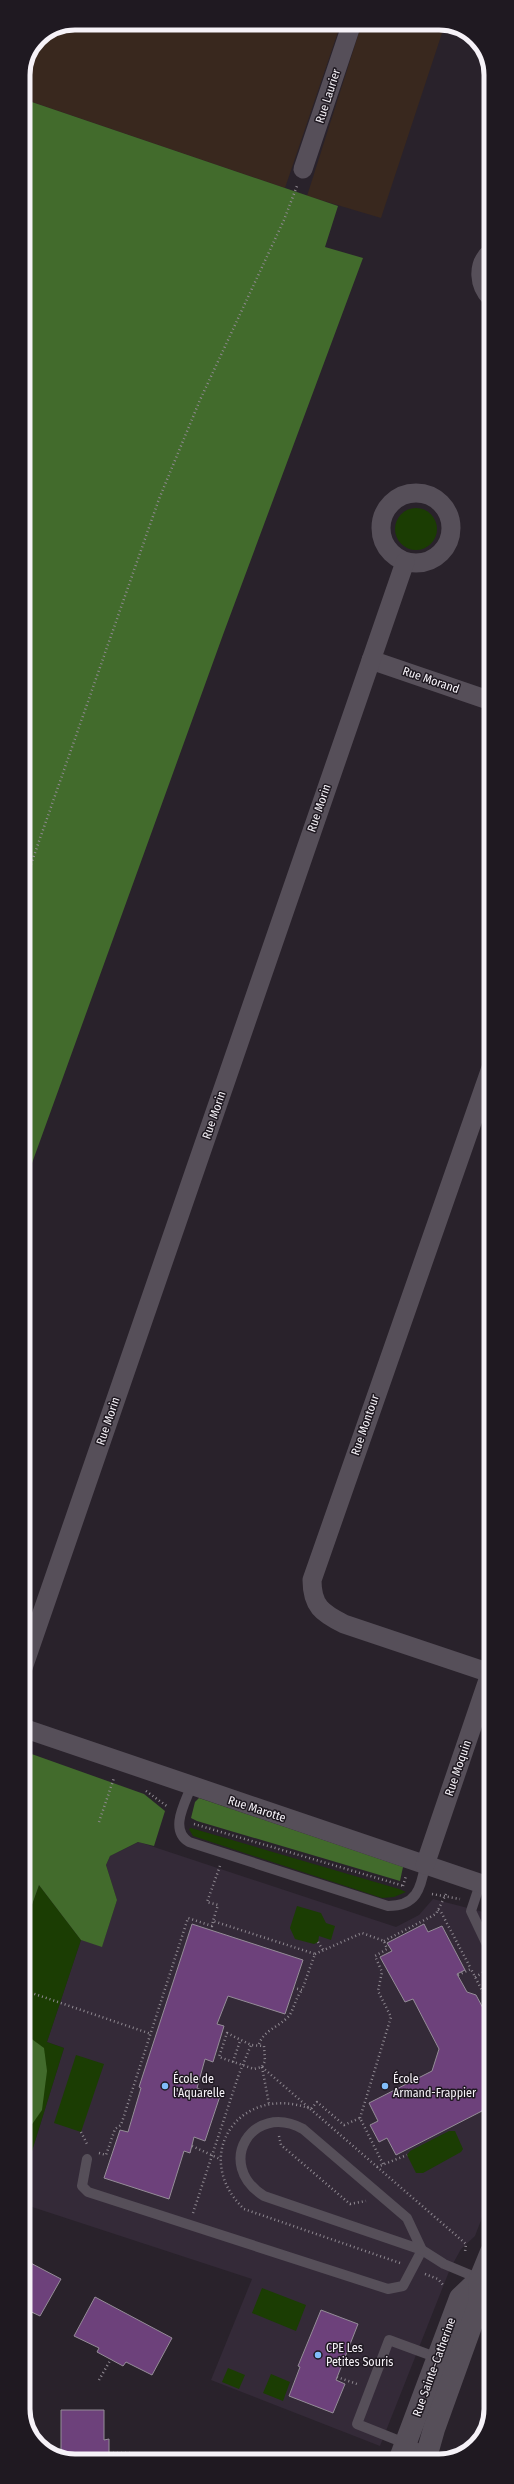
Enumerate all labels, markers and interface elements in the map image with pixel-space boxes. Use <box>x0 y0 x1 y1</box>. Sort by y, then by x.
street label: Rue Laurier <box>313 66 344 125</box>
street label: Rue Morand <box>401 664 461 696</box>
street label: Rue Morin <box>304 782 334 834</box>
street label: Rue Morin <box>199 1089 229 1141</box>
street label: Rue Montour <box>348 1392 382 1457</box>
street label: Rue Morin <box>93 1395 123 1447</box>
street label: Rue Moquin <box>442 1738 474 1798</box>
street label: Rue Marotte <box>226 1793 288 1825</box>
place label: École de l'Aquarelle <box>173 2071 225 2100</box>
place label: École Armand-Frappier <box>393 2071 477 2100</box>
marker: École de l'Aquarelle <box>160 2081 170 2091</box>
marker: École Armand-Frappier <box>380 2081 390 2091</box>
street label: Rue Sainte-Catherine <box>410 2316 458 2418</box>
place label: CPE Les Petites Souris <box>326 2341 393 2369</box>
marker: CPE Les Petites Souris <box>313 2350 323 2360</box>

